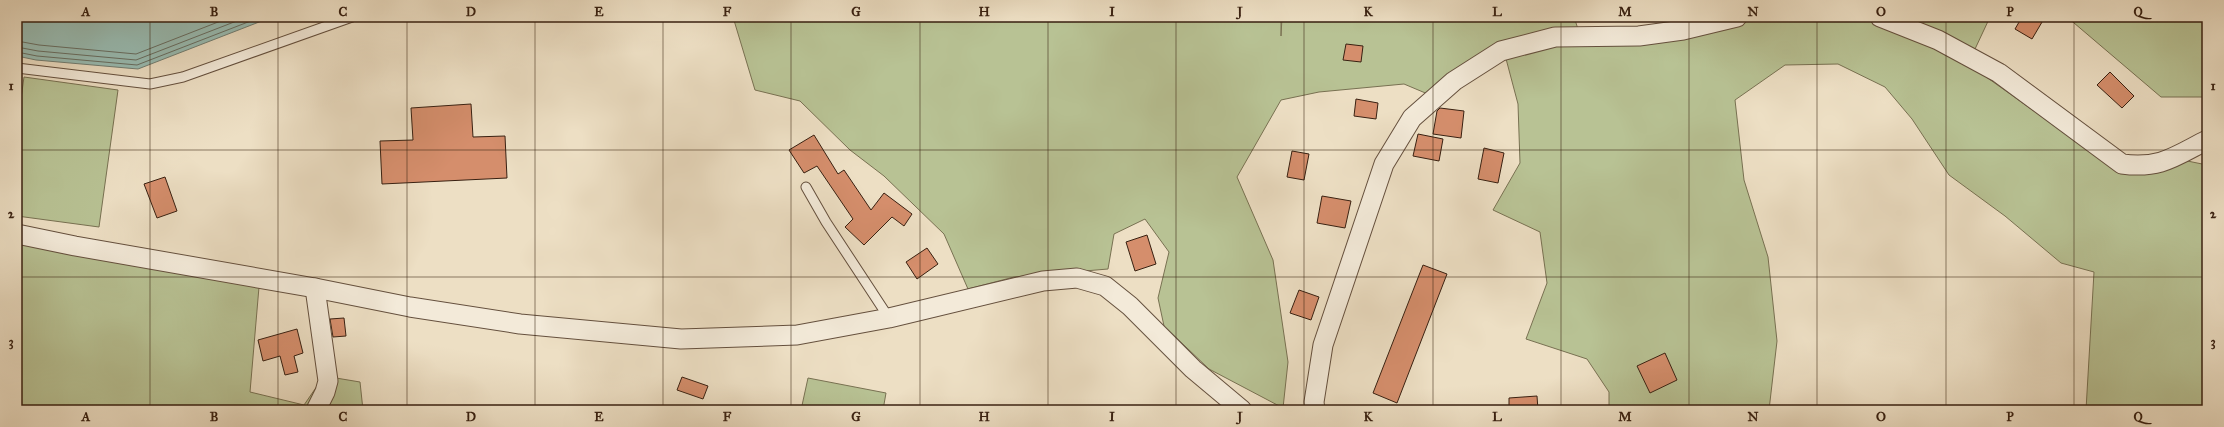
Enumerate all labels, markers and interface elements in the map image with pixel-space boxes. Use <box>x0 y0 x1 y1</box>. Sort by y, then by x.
text: A <box>81 4 91 20</box>
text: B <box>210 4 219 20</box>
text: C <box>339 4 348 20</box>
text: D <box>466 4 476 20</box>
text: E <box>594 4 604 20</box>
text: F <box>723 4 732 20</box>
text: G <box>851 4 861 20</box>
text: H <box>978 4 990 20</box>
text: I <box>1109 4 1115 20</box>
text: J <box>1235 4 1243 20</box>
text: K <box>1363 4 1373 20</box>
text: L <box>1492 4 1502 20</box>
text: M <box>1618 4 1632 20</box>
text: N <box>1747 4 1759 20</box>
text: O <box>1876 4 1886 20</box>
text: P <box>2006 4 2014 20</box>
text: Q <box>2133 4 2152 20</box>
text: 1 <box>8 78 14 94</box>
text: 1 <box>2210 78 2216 94</box>
text: 2 <box>8 206 15 222</box>
text: 2 <box>2210 206 2217 222</box>
text: 3 <box>8 334 14 350</box>
text: 3 <box>2210 334 2216 350</box>
text: A <box>81 409 91 425</box>
text: B <box>210 409 219 425</box>
text: C <box>339 409 348 425</box>
text: D <box>466 409 476 425</box>
text: E <box>594 409 604 425</box>
text: F <box>723 409 732 425</box>
text: G <box>851 409 861 425</box>
text: H <box>978 409 990 425</box>
text: I <box>1109 409 1115 425</box>
text: J <box>1235 409 1243 425</box>
text: K <box>1363 409 1373 425</box>
text: L <box>1492 409 1502 425</box>
text: M <box>1618 409 1632 425</box>
text: N <box>1747 409 1759 425</box>
text: O <box>1876 409 1886 425</box>
text: P <box>2006 409 2014 425</box>
text: Q <box>2133 409 2152 425</box>

